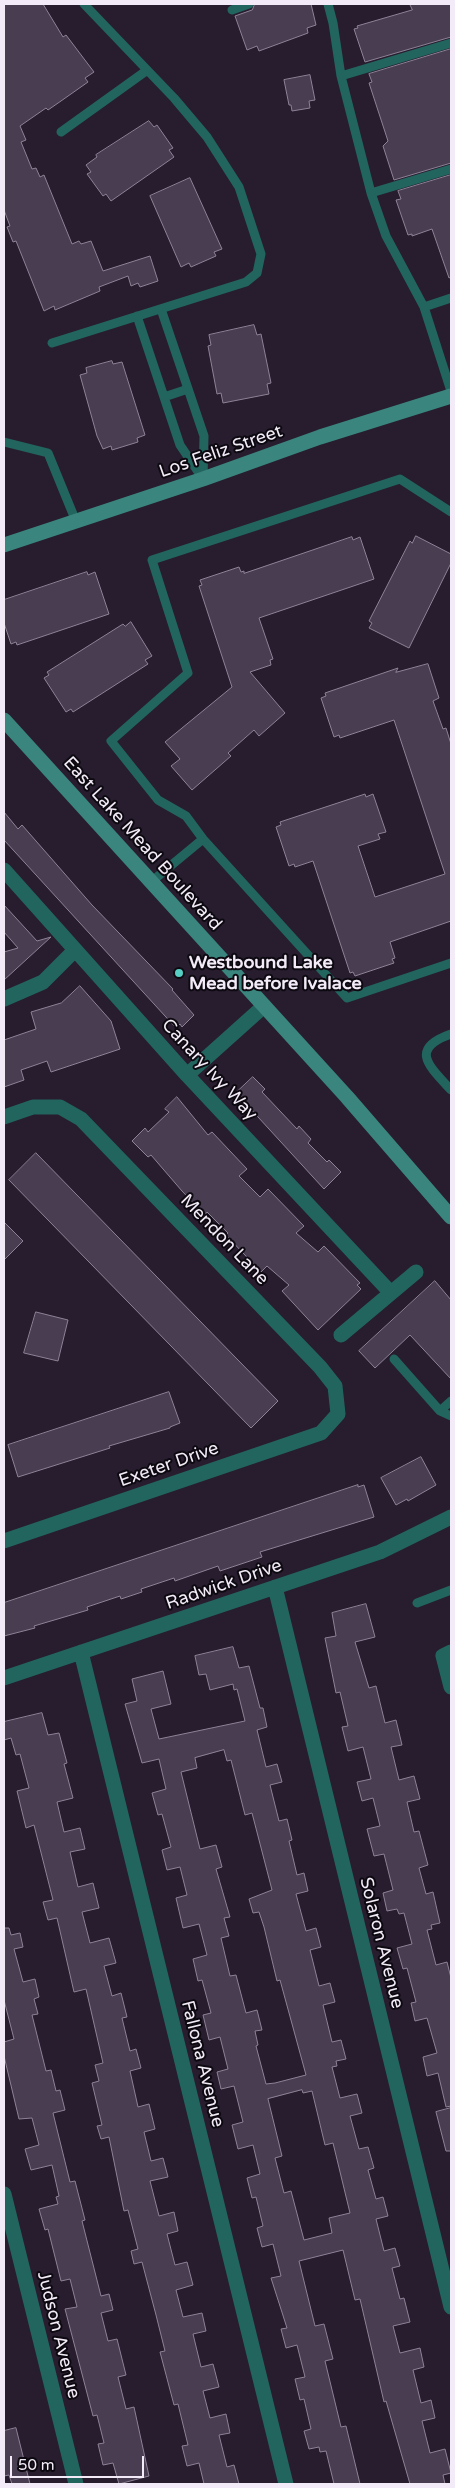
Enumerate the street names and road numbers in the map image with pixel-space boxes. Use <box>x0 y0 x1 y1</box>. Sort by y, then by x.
street label: Los Feliz Street <box>156 421 286 483</box>
street label: East Lake Mead Boulevard <box>58 753 226 935</box>
street label: Canary Ivy Way <box>156 1015 262 1125</box>
street label: Mendon Lane <box>175 1190 273 1290</box>
street label: Exeter Drive <box>116 1438 222 1492</box>
street label: Radwick Drive <box>163 1555 285 1615</box>
street label: Solaron Avenue <box>354 1875 408 2011</box>
street label: Fallona Avenue <box>176 1998 228 2130</box>
street label: Judson Avenue <box>32 2269 84 2401</box>

